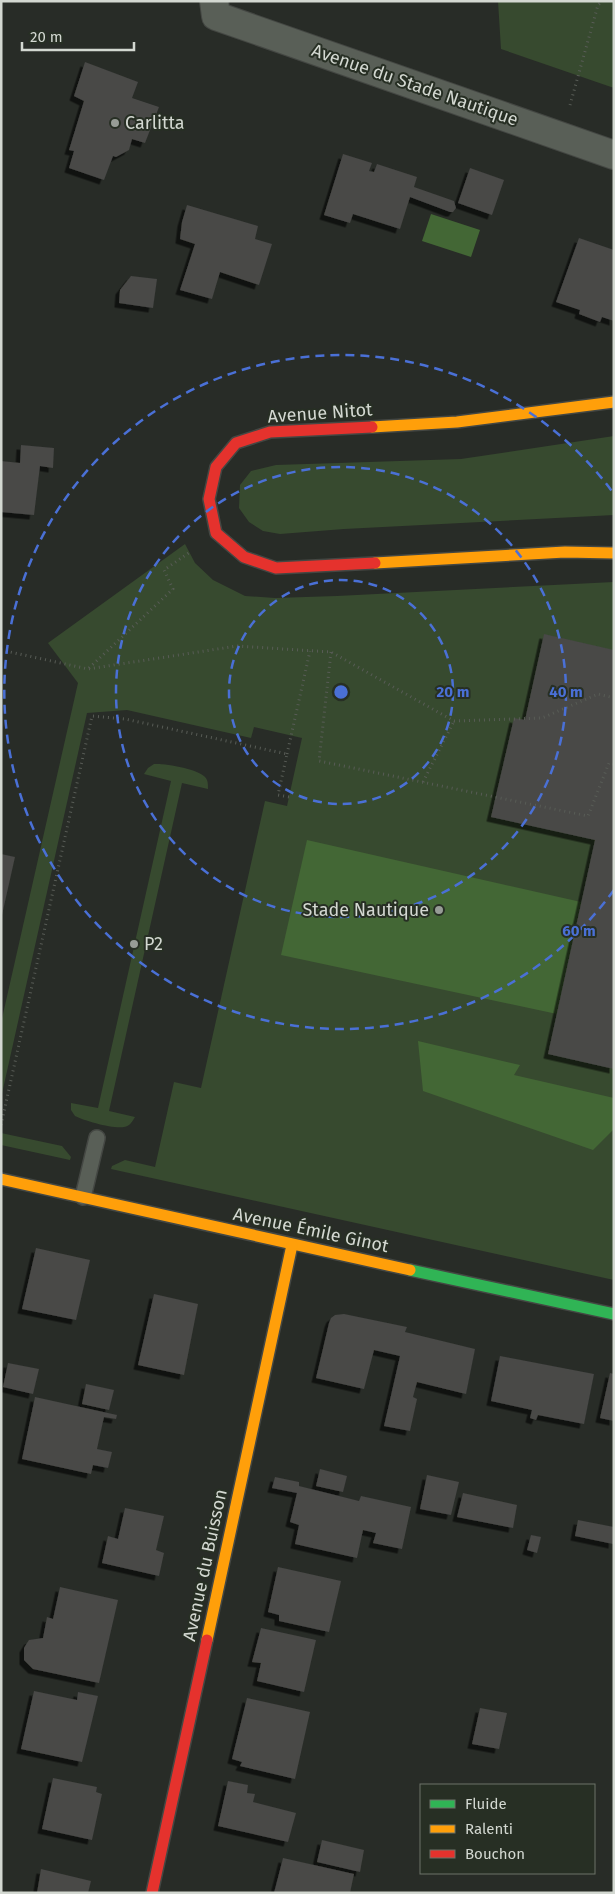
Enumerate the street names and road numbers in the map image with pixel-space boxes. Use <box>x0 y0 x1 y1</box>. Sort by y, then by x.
street label: Avenue du Stade Nautique <box>309 39 521 131</box>
street label: Avenue Nitot <box>267 398 374 428</box>
street label: Avenue Émile Ginot <box>231 1202 391 1257</box>
street label: Avenue du Buisson <box>178 1487 232 1643</box>

